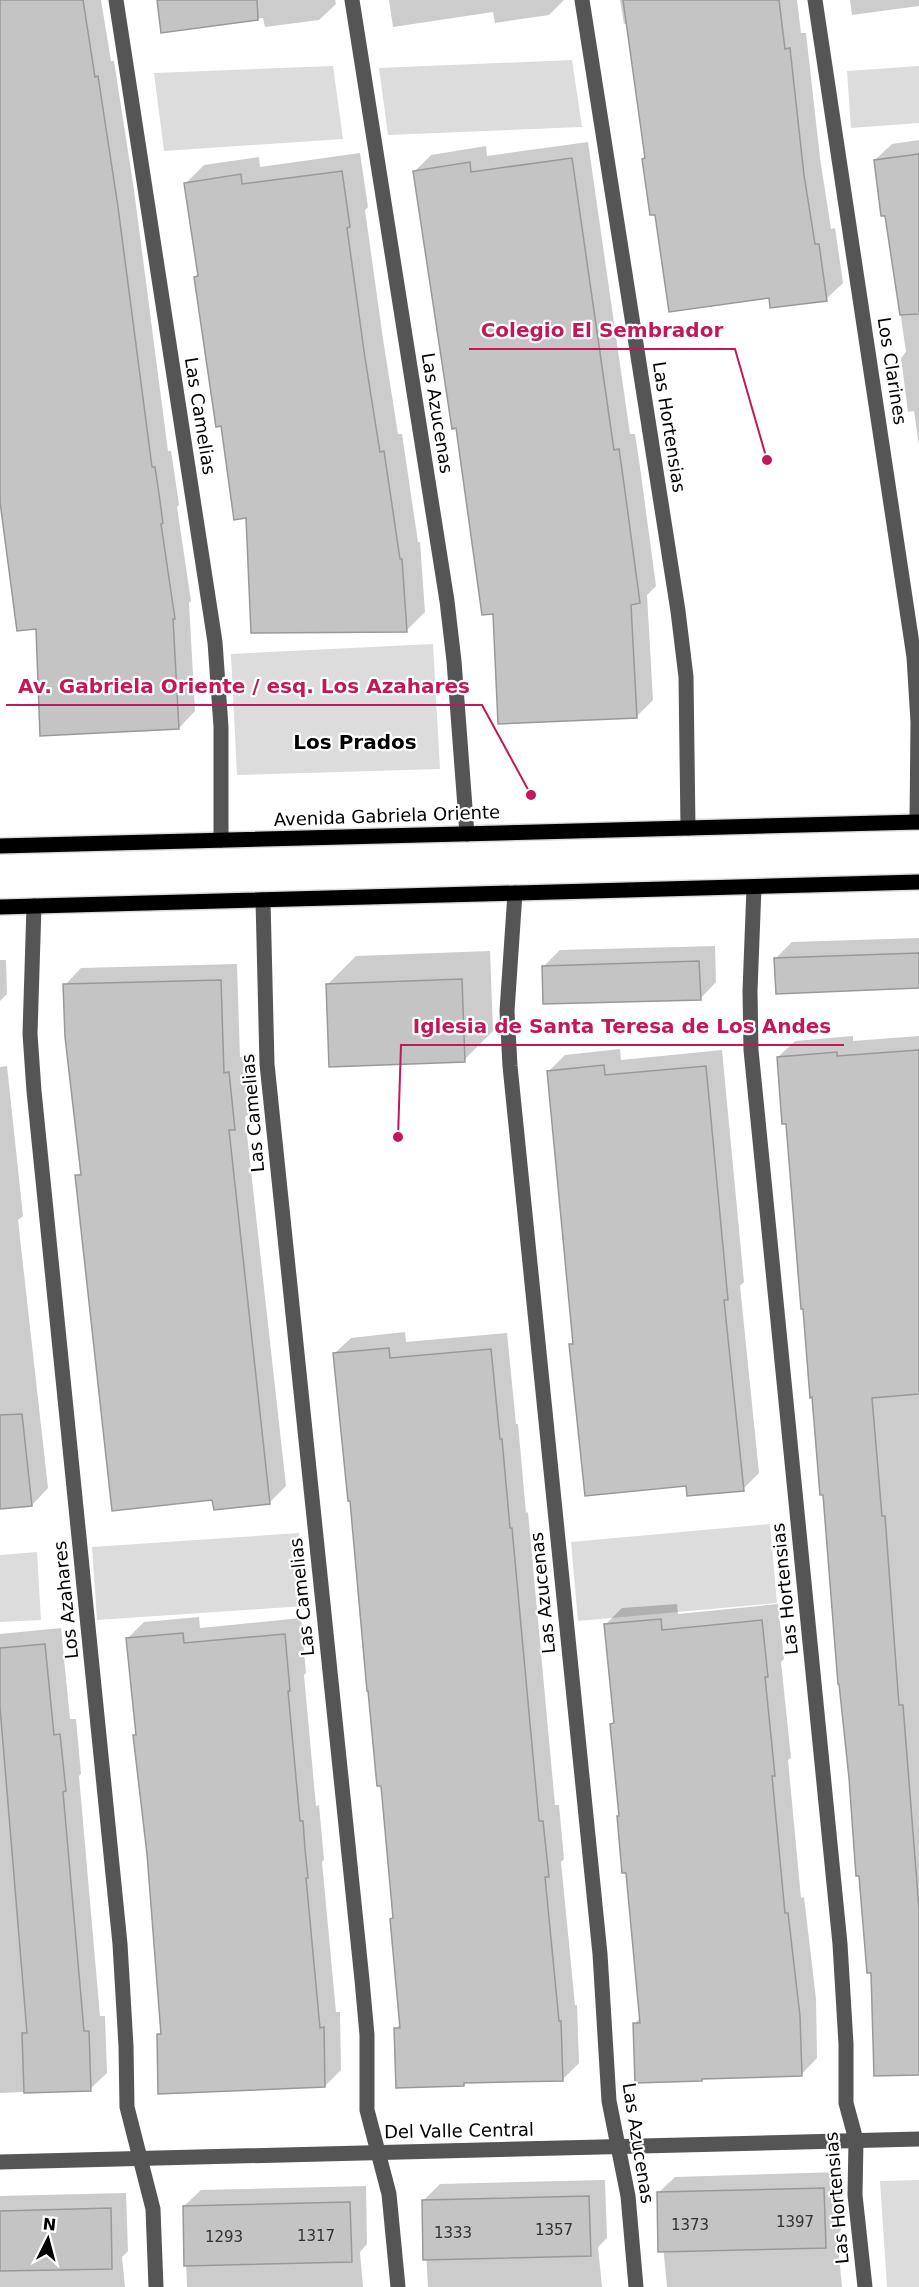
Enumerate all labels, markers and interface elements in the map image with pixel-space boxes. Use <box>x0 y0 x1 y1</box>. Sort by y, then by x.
callout: Colegio El Sembrador <box>469 311 735 349</box>
street label: Los Clarines <box>874 316 911 426</box>
text: Colegio El Sembrador <box>481 318 723 342</box>
street label: Las Azucenas <box>418 351 457 475</box>
street label: Las Camelias <box>181 356 220 476</box>
street label: Las Hortensias <box>649 360 690 494</box>
callout: Av. Gabriela Oriente / esq. Los Azahares <box>6 667 482 705</box>
text: Av. Gabriela Oriente / esq. Los Azahares <box>18 674 470 698</box>
district label: Los Prados <box>293 730 417 754</box>
street label: Avenida Gabriela Oriente <box>273 801 500 830</box>
callout: Iglesia de Santa Teresa de Los Andes <box>401 1007 844 1045</box>
text: Iglesia de Santa Teresa de Los Andes <box>413 1014 831 1038</box>
street label: Las Camelias <box>237 1053 268 1173</box>
street label: Las Hortensias <box>767 1522 802 1656</box>
street label: Las Azucenas <box>526 1531 559 1655</box>
street label: Las Camelias <box>285 1537 318 1657</box>
street label: Los Azahares <box>49 1540 82 1660</box>
street label: Las Azucenas <box>619 2081 658 2205</box>
street label: Del Valle Central <box>384 2119 534 2142</box>
street label: Las Hortensias <box>820 2131 853 2265</box>
north arrow <box>18 2209 78 2269</box>
house number: 1397 <box>776 2213 814 2231</box>
text: N <box>42 2214 57 2235</box>
house number: 1373 <box>671 2216 709 2234</box>
house number: 1357 <box>535 2221 573 2239</box>
house number: 1333 <box>434 2224 472 2242</box>
house number: 1317 <box>297 2227 335 2245</box>
house number: 1293 <box>205 2228 243 2246</box>

